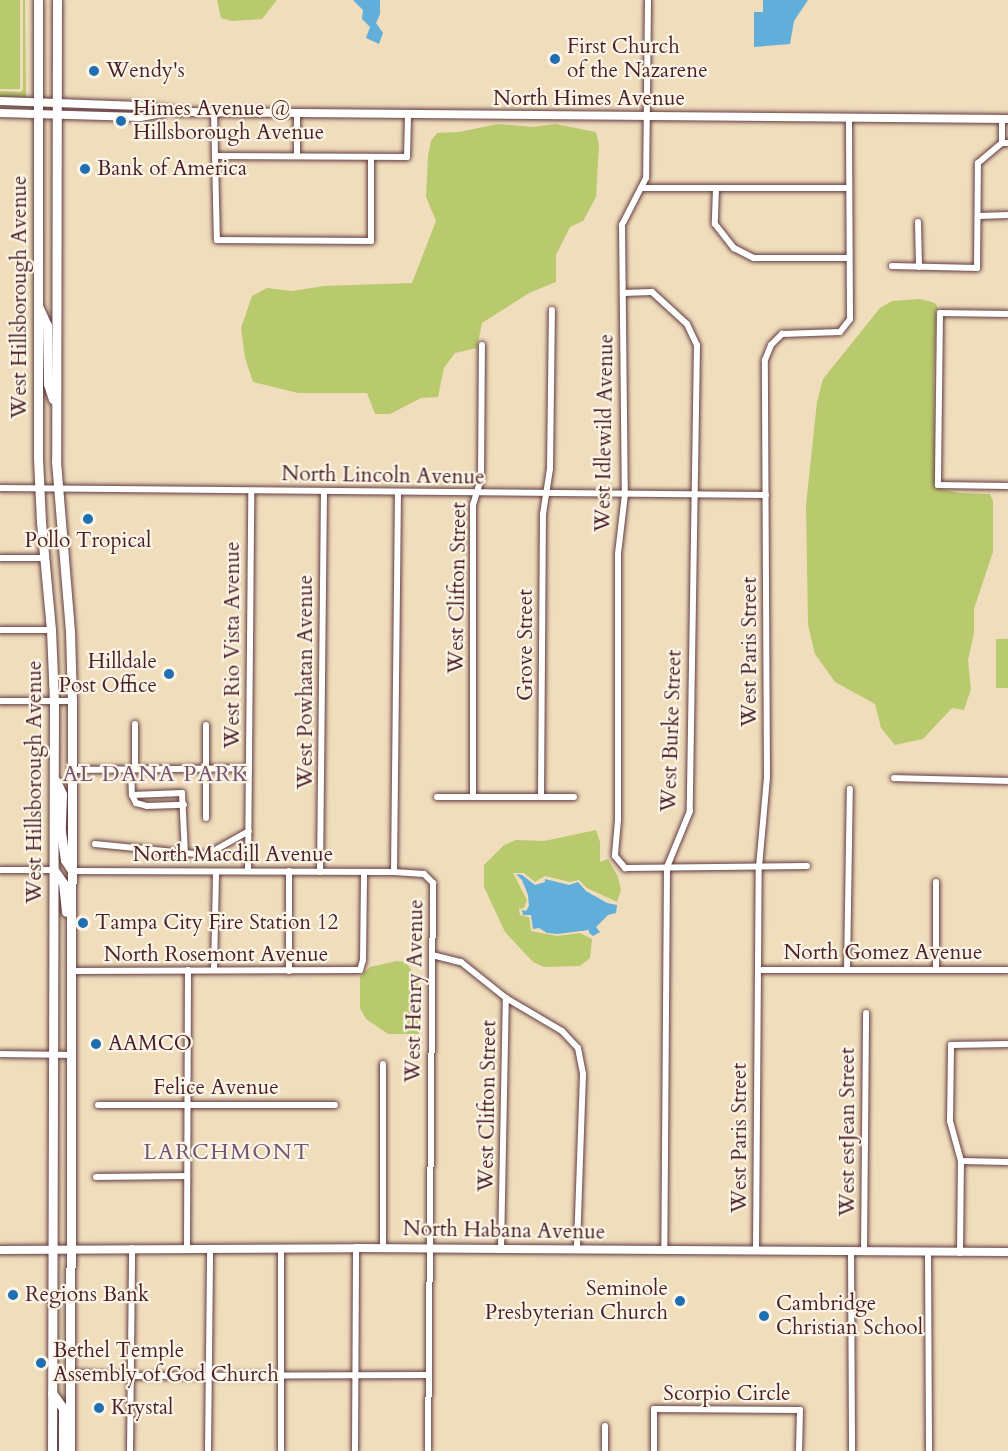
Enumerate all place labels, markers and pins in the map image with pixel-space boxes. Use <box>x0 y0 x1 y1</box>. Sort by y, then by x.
place label: First Church of the Nazarene <box>567 34 708 84</box>
marker: First Church of the Nazarene <box>548 52 562 66</box>
place label: Wendy's <box>106 58 185 84</box>
marker: Wendy's <box>87 64 101 78</box>
place label: Himes Avenue @ Hillsborough Avenue <box>133 96 324 146</box>
marker: Himes Avenue @ Hillsborough Avenue <box>114 114 128 128</box>
place label: Bank of America <box>97 156 247 182</box>
marker: Bank of America <box>78 162 92 176</box>
marker: Pollo Tropical <box>81 512 95 526</box>
place label: Pollo Tropical <box>25 528 151 554</box>
place label: Hilldale Post Office <box>59 649 157 699</box>
marker: Hilldale Post Office <box>162 667 176 681</box>
place label: Tampa City Fire Station 12 <box>95 910 338 936</box>
marker: Tampa City Fire Station 12 <box>76 916 90 930</box>
place label: AAMCO <box>108 1031 192 1057</box>
marker: AAMCO <box>89 1037 103 1051</box>
place label: Seminole Presbyterian Church <box>485 1276 668 1326</box>
place label: Regions Bank <box>25 1282 149 1308</box>
marker: Regions Bank <box>6 1288 20 1302</box>
place label: Cambridge Christian School <box>776 1291 923 1341</box>
marker: Seminole Presbyterian Church <box>673 1294 687 1308</box>
marker: Cambridge Christian School <box>757 1309 771 1323</box>
place label: Bethel Temple Assembly of God Church <box>53 1338 279 1388</box>
marker: Bethel Temple Assembly of God Church <box>34 1356 48 1370</box>
place label: Krystal <box>111 1395 173 1421</box>
marker: Krystal <box>92 1401 106 1415</box>

